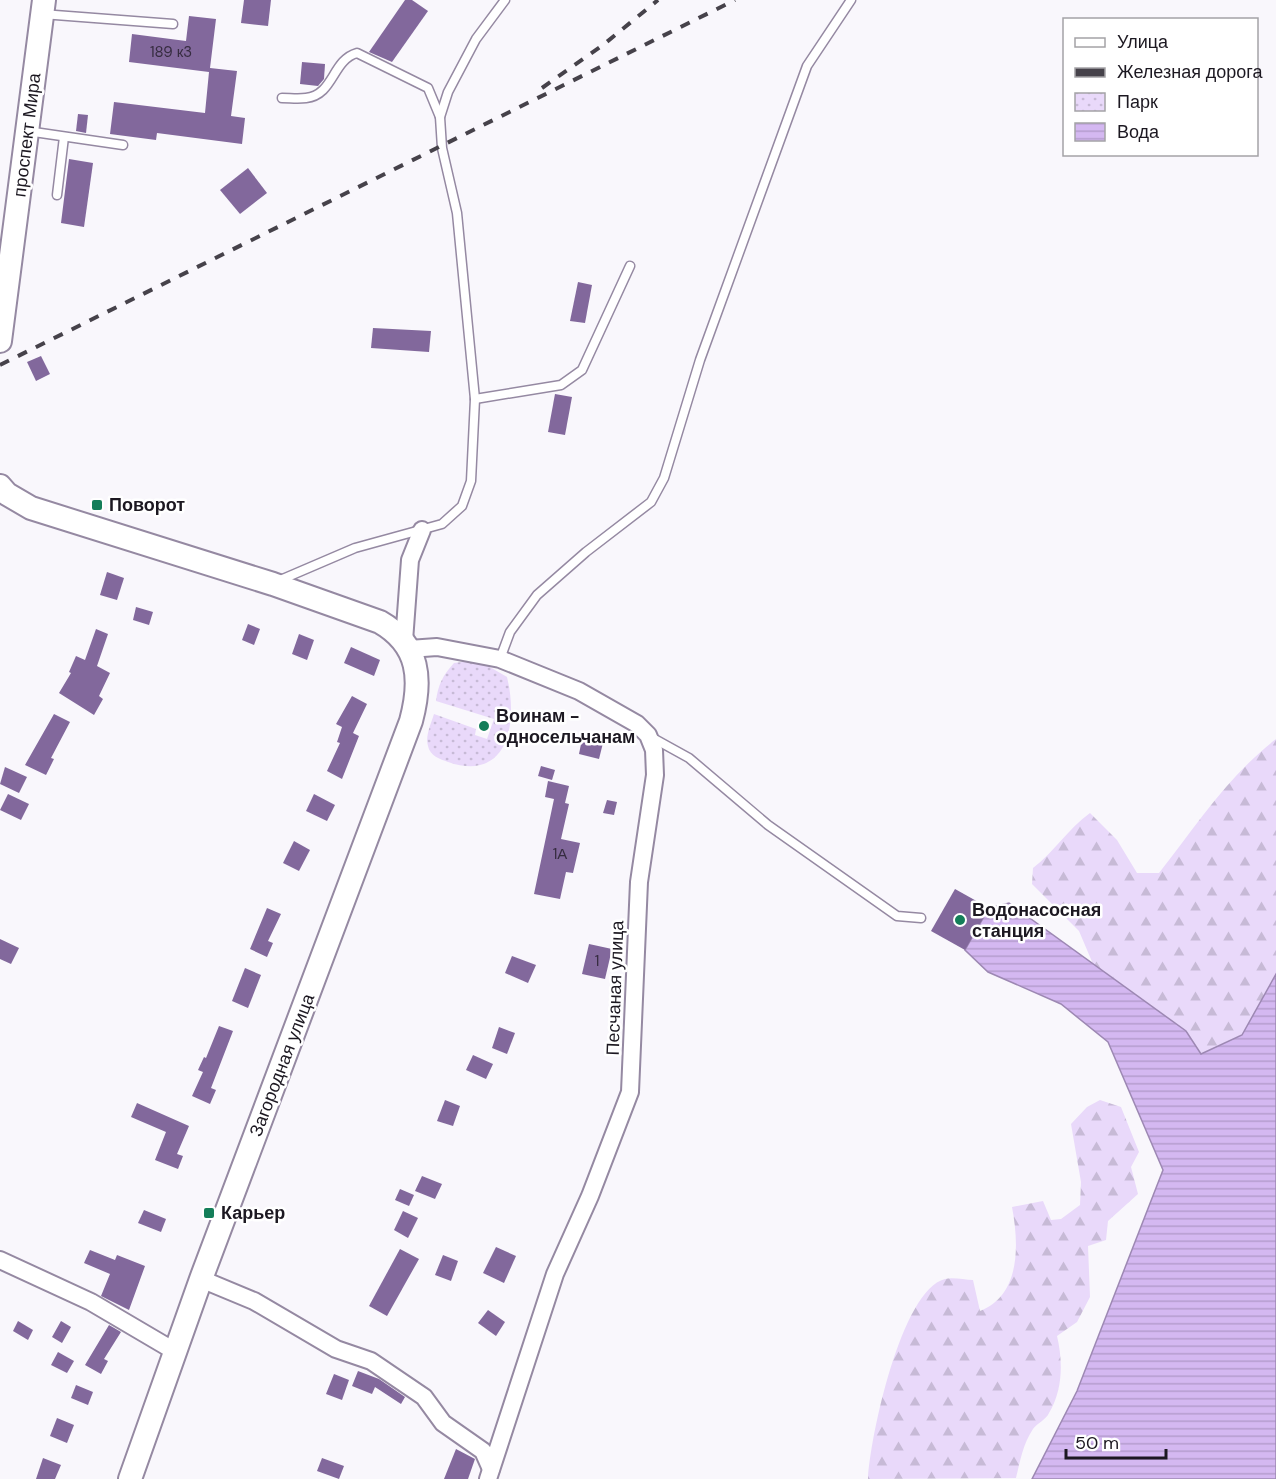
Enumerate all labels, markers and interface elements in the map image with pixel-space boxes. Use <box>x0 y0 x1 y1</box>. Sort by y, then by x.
legend <box>1063 18 1258 156</box>
text: Улица <box>1117 30 1169 54</box>
house number: 189 к3 <box>150 42 192 62</box>
text: Железная дорога <box>1117 60 1263 84</box>
street label: проспект Мира <box>7 71 47 198</box>
text: Парк <box>1117 90 1158 114</box>
text: Вода <box>1117 120 1160 144</box>
place label: Поворот <box>109 493 185 517</box>
marker: Поворот <box>90 498 104 512</box>
place label: Воинам - односельчанам <box>496 704 635 749</box>
marker: Воинам - односельчанам <box>477 719 491 733</box>
house number: 1А <box>553 844 567 864</box>
place label: Водонасосная станция <box>972 898 1101 943</box>
marker: Водонасосная станция <box>953 913 967 927</box>
street label: Песчаная улица <box>601 919 629 1056</box>
house number: 1 <box>595 951 599 971</box>
street label: Загородная улица <box>244 989 321 1140</box>
place label: Карьер <box>221 1201 285 1225</box>
marker: Карьер <box>202 1206 216 1220</box>
scale bar <box>1066 1422 1166 1460</box>
text: 50 m <box>1075 1431 1119 1455</box>

